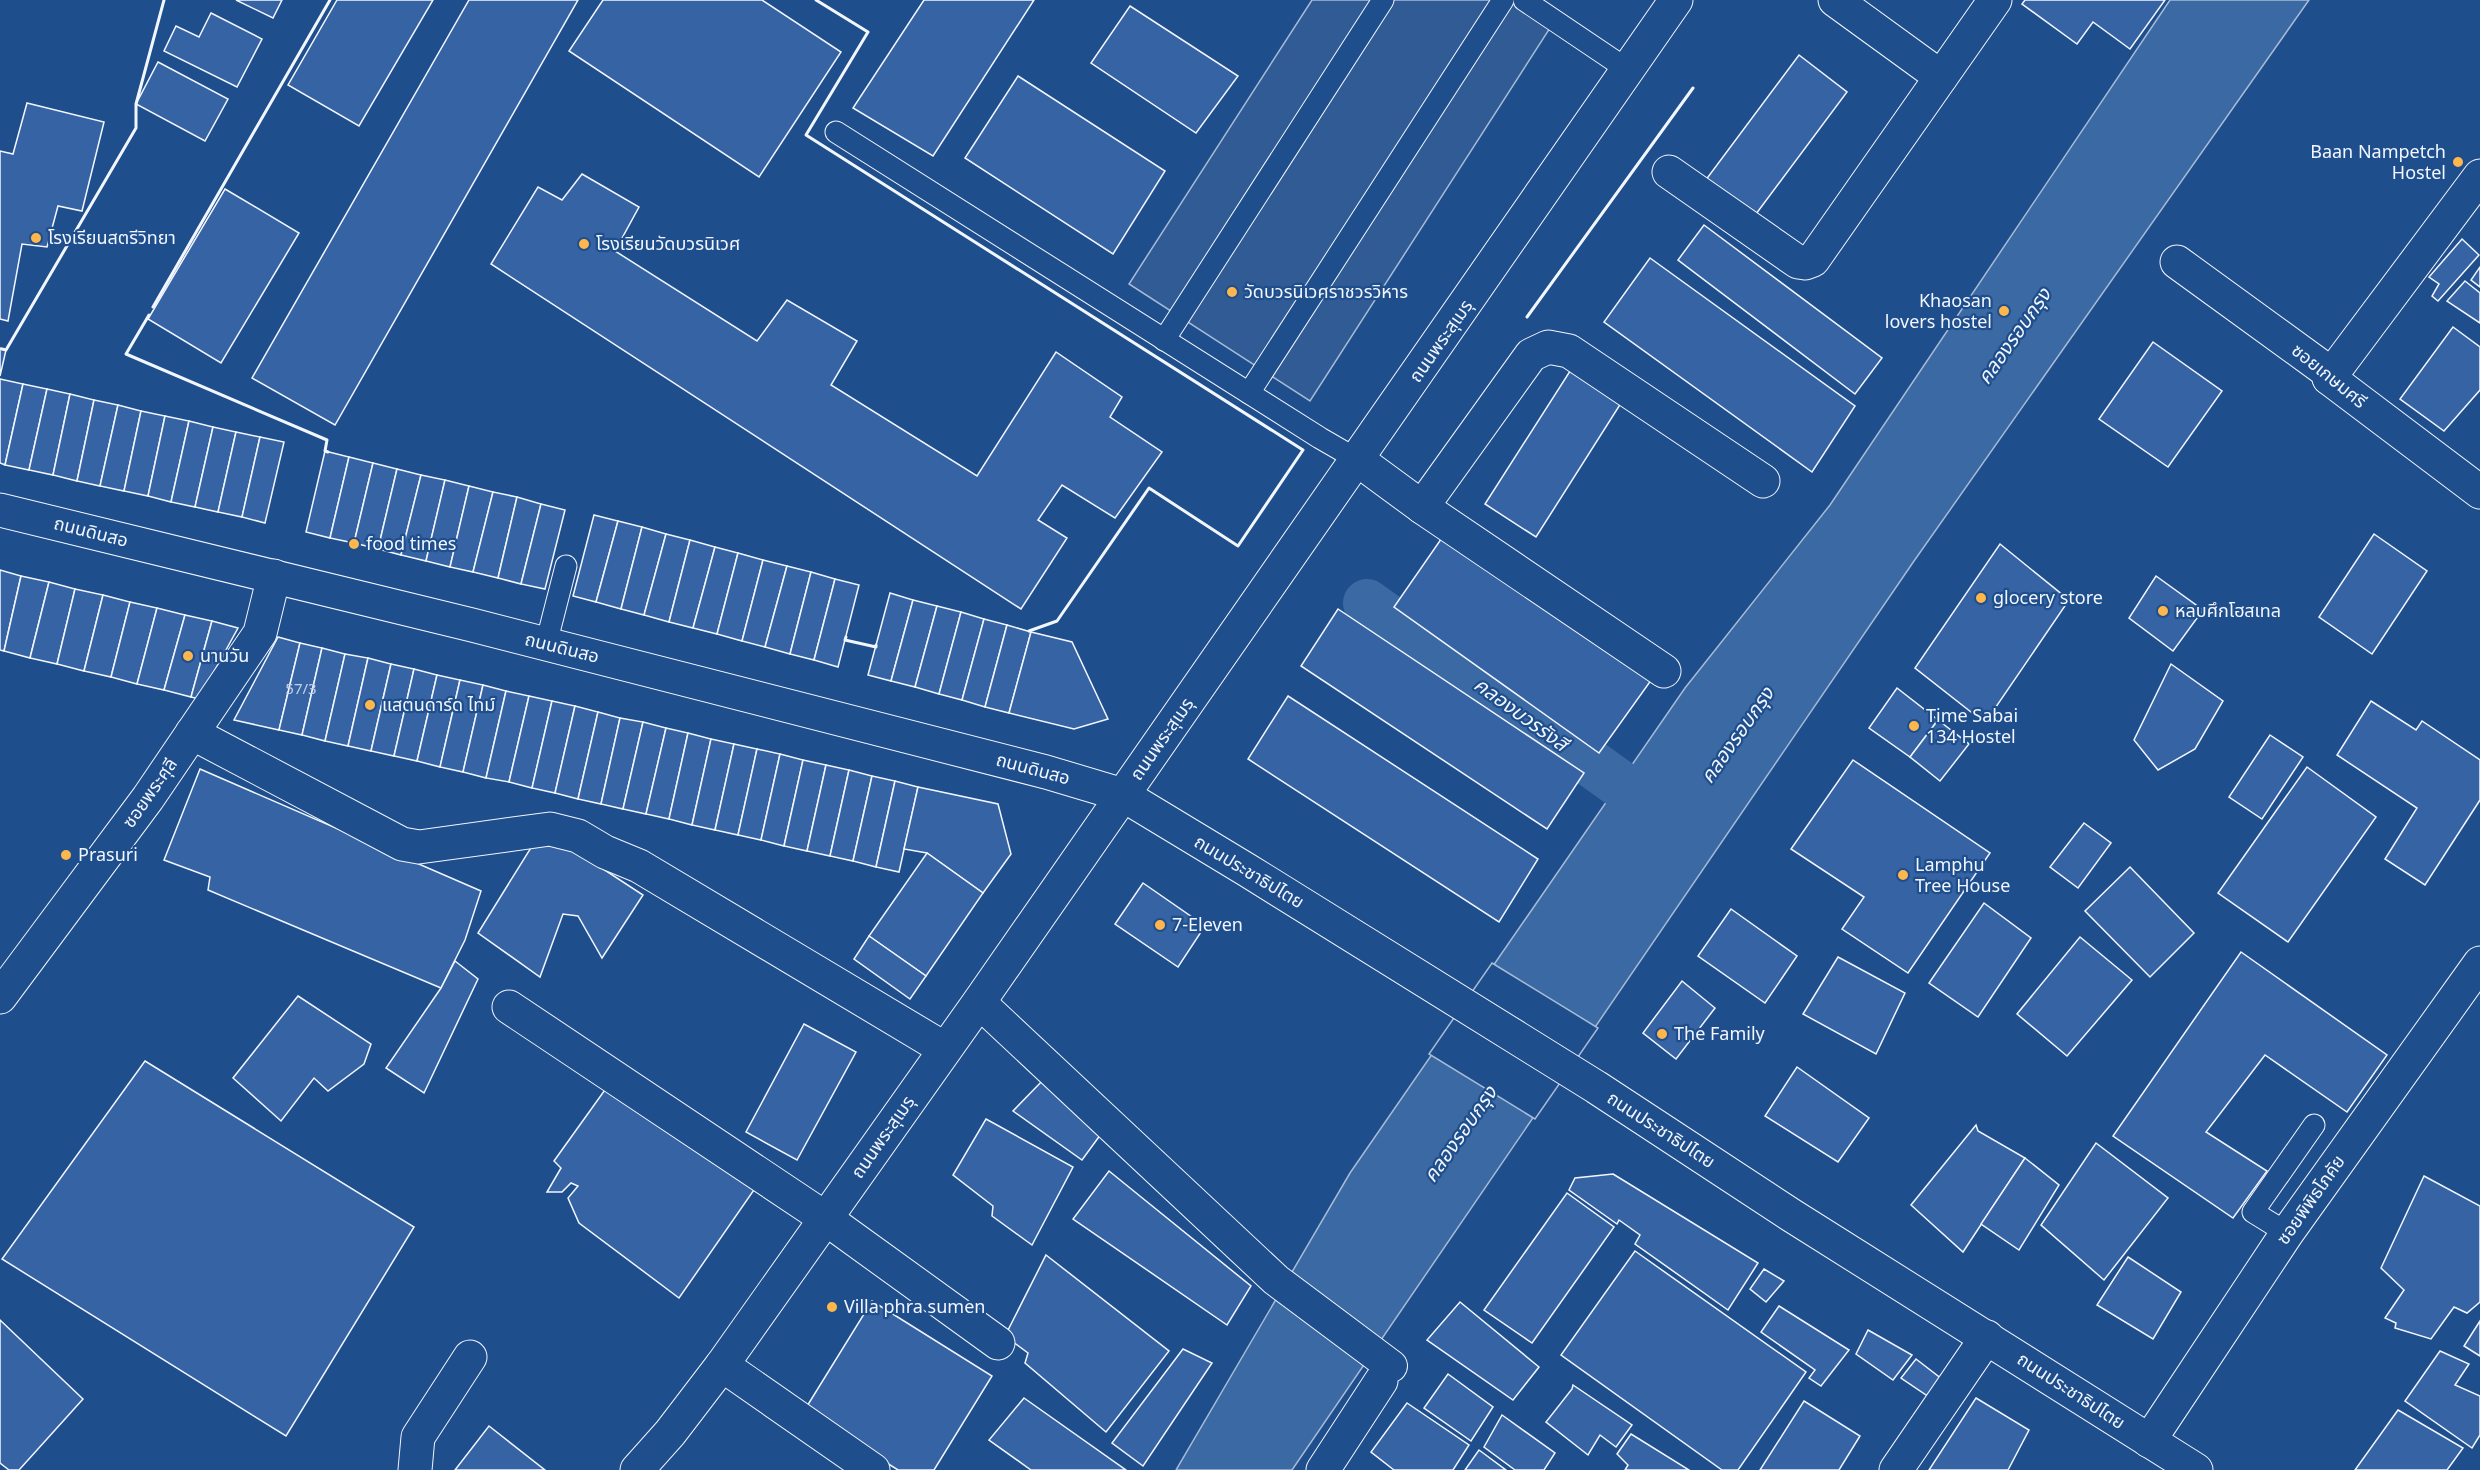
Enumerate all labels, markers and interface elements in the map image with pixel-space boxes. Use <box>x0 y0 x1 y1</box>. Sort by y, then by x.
place label: Baan Nampetch Hostel <box>2310 139 2446 187</box>
marker: Baan Nampetch Hostel <box>2451 155 2465 169</box>
place label: โรงเรียนสตรีวิทยา <box>48 225 176 252</box>
marker: โรงเรียนสตรีวิทยา <box>29 231 43 245</box>
place label: โรงเรียนวัดบวรนิเวศ <box>596 231 740 258</box>
marker: โรงเรียนวัดบวรนิเวศ <box>577 237 591 251</box>
place label: วัดบวรนิเวศราชวรวิหาร <box>1244 279 1408 306</box>
water label: คลองรอบกรุง <box>1970 281 2060 391</box>
marker: วัดบวรนิเวศราชวรวิหาร <box>1225 285 1239 299</box>
place label: Khaosan lovers hostel <box>1885 288 1992 336</box>
street label: ถนนพระสุเมรุ <box>1403 294 1480 388</box>
marker: Khaosan lovers hostel <box>1997 304 2011 318</box>
street label: ซอยเกษมศรี <box>2285 338 2372 415</box>
street label: ถนนดินสอ <box>51 510 131 555</box>
place label: food times <box>366 531 456 558</box>
marker: food times <box>347 537 361 551</box>
place label: glocery store <box>1993 585 2103 612</box>
marker: glocery store <box>1974 591 1988 605</box>
place label: หลบศึกโฮสเทล <box>2175 598 2281 625</box>
marker: หลบศึกโฮสเทล <box>2156 604 2170 618</box>
street label: ถนนดินสอ <box>522 626 602 671</box>
place label: นานวัน <box>200 643 249 670</box>
marker: นานวัน <box>181 649 195 663</box>
water label: คลองบวรรังสี <box>1467 670 1576 761</box>
house number: 57/3 <box>285 678 317 701</box>
water label: คลองรอบกรุง <box>1693 680 1783 790</box>
place label: แสตนดาร์ด ไทม์ <box>382 692 495 719</box>
street label: ถนนพระสุเมรุ <box>1124 692 1201 786</box>
marker: แสตนดาร์ด ไทม์ <box>363 698 377 712</box>
place label: Time Sabai 134 Hostel <box>1926 703 2018 751</box>
marker: Time Sabai 134 Hostel <box>1907 719 1921 733</box>
street label: ถนนดินสอ <box>993 747 1073 792</box>
street label: ซอยพระศุลี <box>116 753 184 834</box>
street label: ถนนประชาธิปไตย <box>1189 829 1309 916</box>
place label: Prasuri <box>78 842 138 869</box>
marker: Prasuri <box>59 848 73 862</box>
place label: Lamphu Tree House <box>1915 852 2010 900</box>
marker: Lamphu Tree House <box>1896 868 1910 882</box>
place label: 7-Eleven <box>1172 912 1243 939</box>
marker: 7-Eleven <box>1153 918 1167 932</box>
place label: The Family <box>1674 1021 1766 1048</box>
marker: The Family <box>1655 1027 1669 1041</box>
water label: คลองรอบกรุง <box>1416 1079 1506 1189</box>
street label: ถนนประชาธิปไตย <box>1601 1085 1720 1176</box>
street label: ถนนพระสุเมรุ <box>845 1090 922 1184</box>
street label: ซอยพิพิธโภคัย <box>2271 1150 2352 1251</box>
place label: Villa phra sumen <box>844 1294 985 1321</box>
marker: Villa phra sumen <box>825 1300 839 1314</box>
street label: ถนนประชาธิปไตย <box>2011 1346 2130 1437</box>

